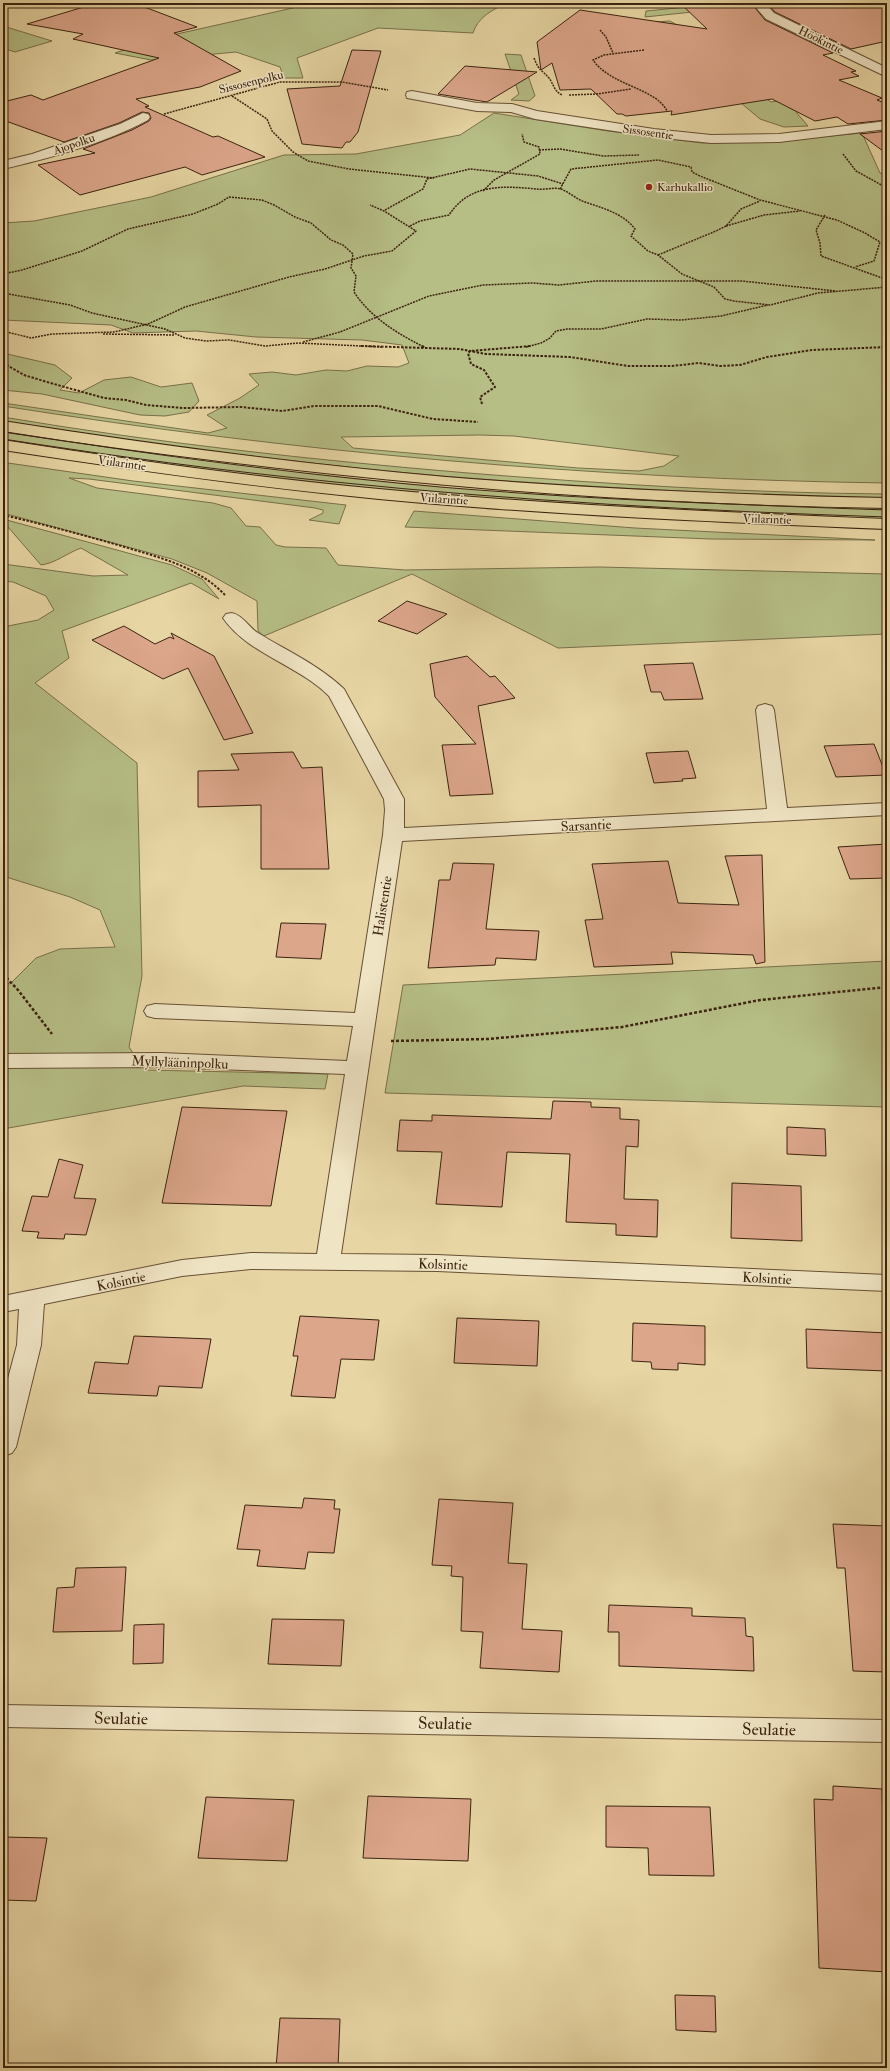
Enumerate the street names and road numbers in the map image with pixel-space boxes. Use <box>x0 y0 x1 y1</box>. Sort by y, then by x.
street label: Höökintie <box>796 23 846 58</box>
street label: Sissosenpolku <box>217 67 285 98</box>
street label: Sissosentie <box>622 122 674 143</box>
street label: Ajopolku <box>50 130 97 159</box>
street label: Viilarintie <box>97 453 147 474</box>
street label: Viilarintie <box>419 490 469 509</box>
street label: Viilarintie <box>742 511 792 528</box>
street label: Sarsantie <box>560 816 612 835</box>
street label: Halistentie <box>369 875 396 937</box>
street label: Myllylääninpolku <box>131 1052 229 1074</box>
street label: Kolsintie <box>418 1255 468 1274</box>
street label: Kolsintie <box>95 1268 147 1295</box>
street label: Kolsintie <box>742 1269 792 1288</box>
street label: Seulatie <box>94 1708 148 1729</box>
street label: Seulatie <box>418 1713 472 1734</box>
street label: Seulatie <box>742 1719 796 1740</box>

